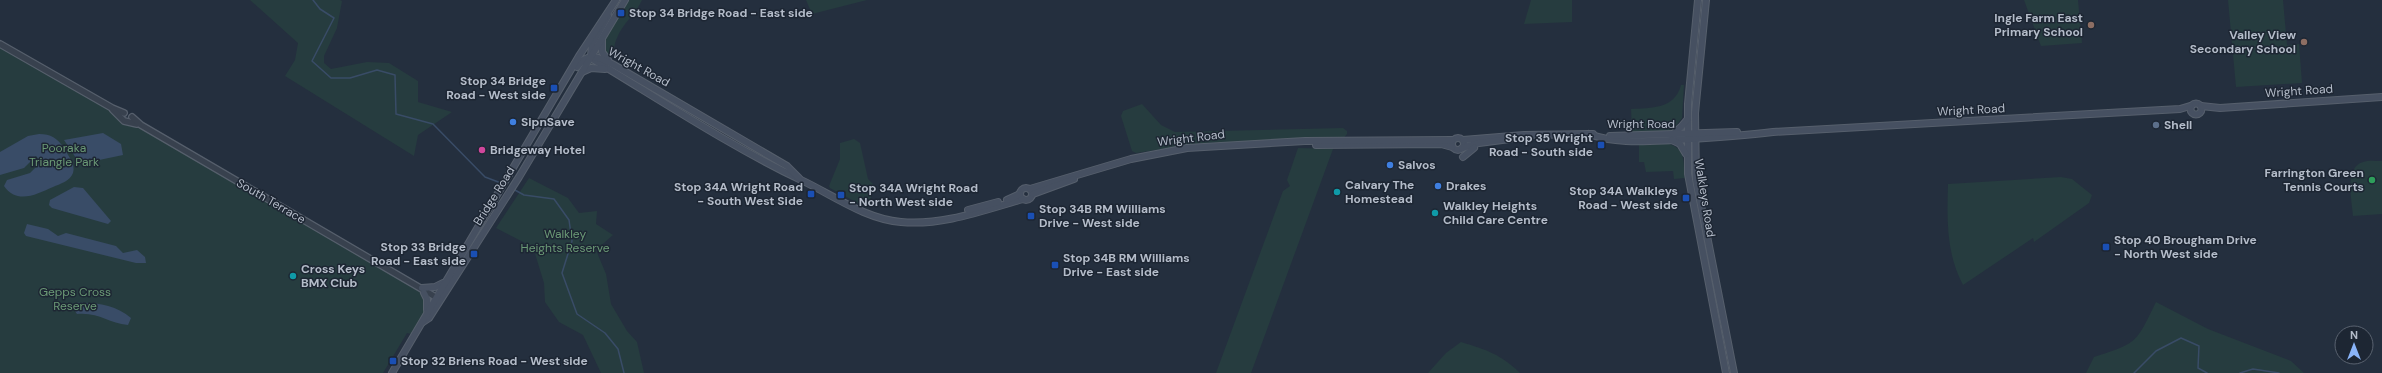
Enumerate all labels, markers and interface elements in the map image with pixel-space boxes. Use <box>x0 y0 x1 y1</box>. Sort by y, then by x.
place label: Stop 34 Bridge Road - East side <box>629 5 813 21</box>
marker: Stop 34 Bridge Road - East side <box>616 8 626 18</box>
place label: Ingle Farm East Primary School <box>1994 10 2083 40</box>
marker: Ingle Farm East Primary School <box>2086 20 2096 30</box>
place label: Valley View Secondary School <box>2190 27 2296 57</box>
marker: Valley View Secondary School <box>2299 37 2309 47</box>
street label: Wright Road <box>605 43 673 91</box>
place label: Stop 34 Bridge Road - West side <box>446 73 546 103</box>
street label: Wright Road <box>2264 81 2334 101</box>
marker: Stop 34 Bridge Road - West side <box>549 83 559 93</box>
street label: Wright Road <box>1937 100 2005 120</box>
place label: SipnSave <box>521 114 575 130</box>
street label: Wright Road <box>1607 116 1675 132</box>
marker: SipnSave <box>508 117 518 127</box>
place label: Shell <box>2164 117 2192 133</box>
marker: Shell <box>2151 120 2161 130</box>
street label: Wright Road <box>1156 126 1226 150</box>
place label: Stop 35 Wright Road - South side <box>1489 130 1593 160</box>
park label: Pooraka Triangle Park <box>29 140 99 170</box>
marker: Stop 35 Wright Road - South side <box>1596 140 1606 150</box>
place label: Bridgeway Hotel <box>490 142 585 158</box>
marker: Bridgeway Hotel <box>477 145 487 155</box>
place label: Salvos <box>1398 157 1436 173</box>
street label: Walkleys Road <box>1691 158 1719 238</box>
marker: Salvos <box>1385 160 1395 170</box>
street label: Bridge Road <box>470 164 518 228</box>
place label: Farrington Green Tennis Courts <box>2265 165 2364 195</box>
street label: South Terrace <box>234 175 309 227</box>
marker: Farrington Green Tennis Courts <box>2367 175 2377 185</box>
place label: Calvary The Homestead <box>1345 177 1414 207</box>
place label: Drakes <box>1446 178 1486 194</box>
place label: Stop 34A Wright Road - South West Side <box>674 179 803 209</box>
place label: Stop 34A Wright Road - North West side <box>849 180 978 210</box>
marker: Drakes <box>1433 181 1443 191</box>
place label: Stop 34A Walkleys Road - West side <box>1569 183 1678 213</box>
marker: Calvary The Homestead <box>1332 187 1342 197</box>
marker: Stop 34A Wright Road - South West Side <box>806 189 816 199</box>
marker: Stop 34A Wright Road - North West side <box>836 190 846 200</box>
marker: Stop 34A Walkleys Road - West side <box>1681 193 1691 203</box>
place label: Walkley Heights Child Care Centre <box>1443 198 1548 228</box>
place label: Stop 34B RM Williams Drive - West side <box>1039 201 1166 231</box>
marker: Walkley Heights Child Care Centre <box>1430 208 1440 218</box>
marker: Stop 34B RM Williams Drive - West side <box>1026 211 1036 221</box>
park label: Walkley Heights Reserve <box>520 226 610 256</box>
place label: Stop 40 Brougham Drive - North West side <box>2114 232 2257 262</box>
place label: Stop 33 Bridge Road - East side <box>371 239 466 269</box>
marker: Stop 40 Brougham Drive - North West side <box>2101 242 2111 252</box>
marker: Stop 33 Bridge Road - East side <box>469 249 479 259</box>
place label: Stop 34B RM Williams Drive - East side <box>1063 250 1190 280</box>
marker: Stop 34B RM Williams Drive - East side <box>1050 260 1060 270</box>
place label: Cross Keys BMX Club <box>301 261 365 291</box>
marker: Cross Keys BMX Club <box>288 271 298 281</box>
park label: Gepps Cross Reserve <box>39 284 111 314</box>
north arrow <box>2334 325 2374 365</box>
text: N <box>2350 328 2358 342</box>
place label: Stop 32 Briens Road - West side <box>401 353 588 369</box>
marker: Stop 32 Briens Road - West side <box>388 356 398 366</box>

